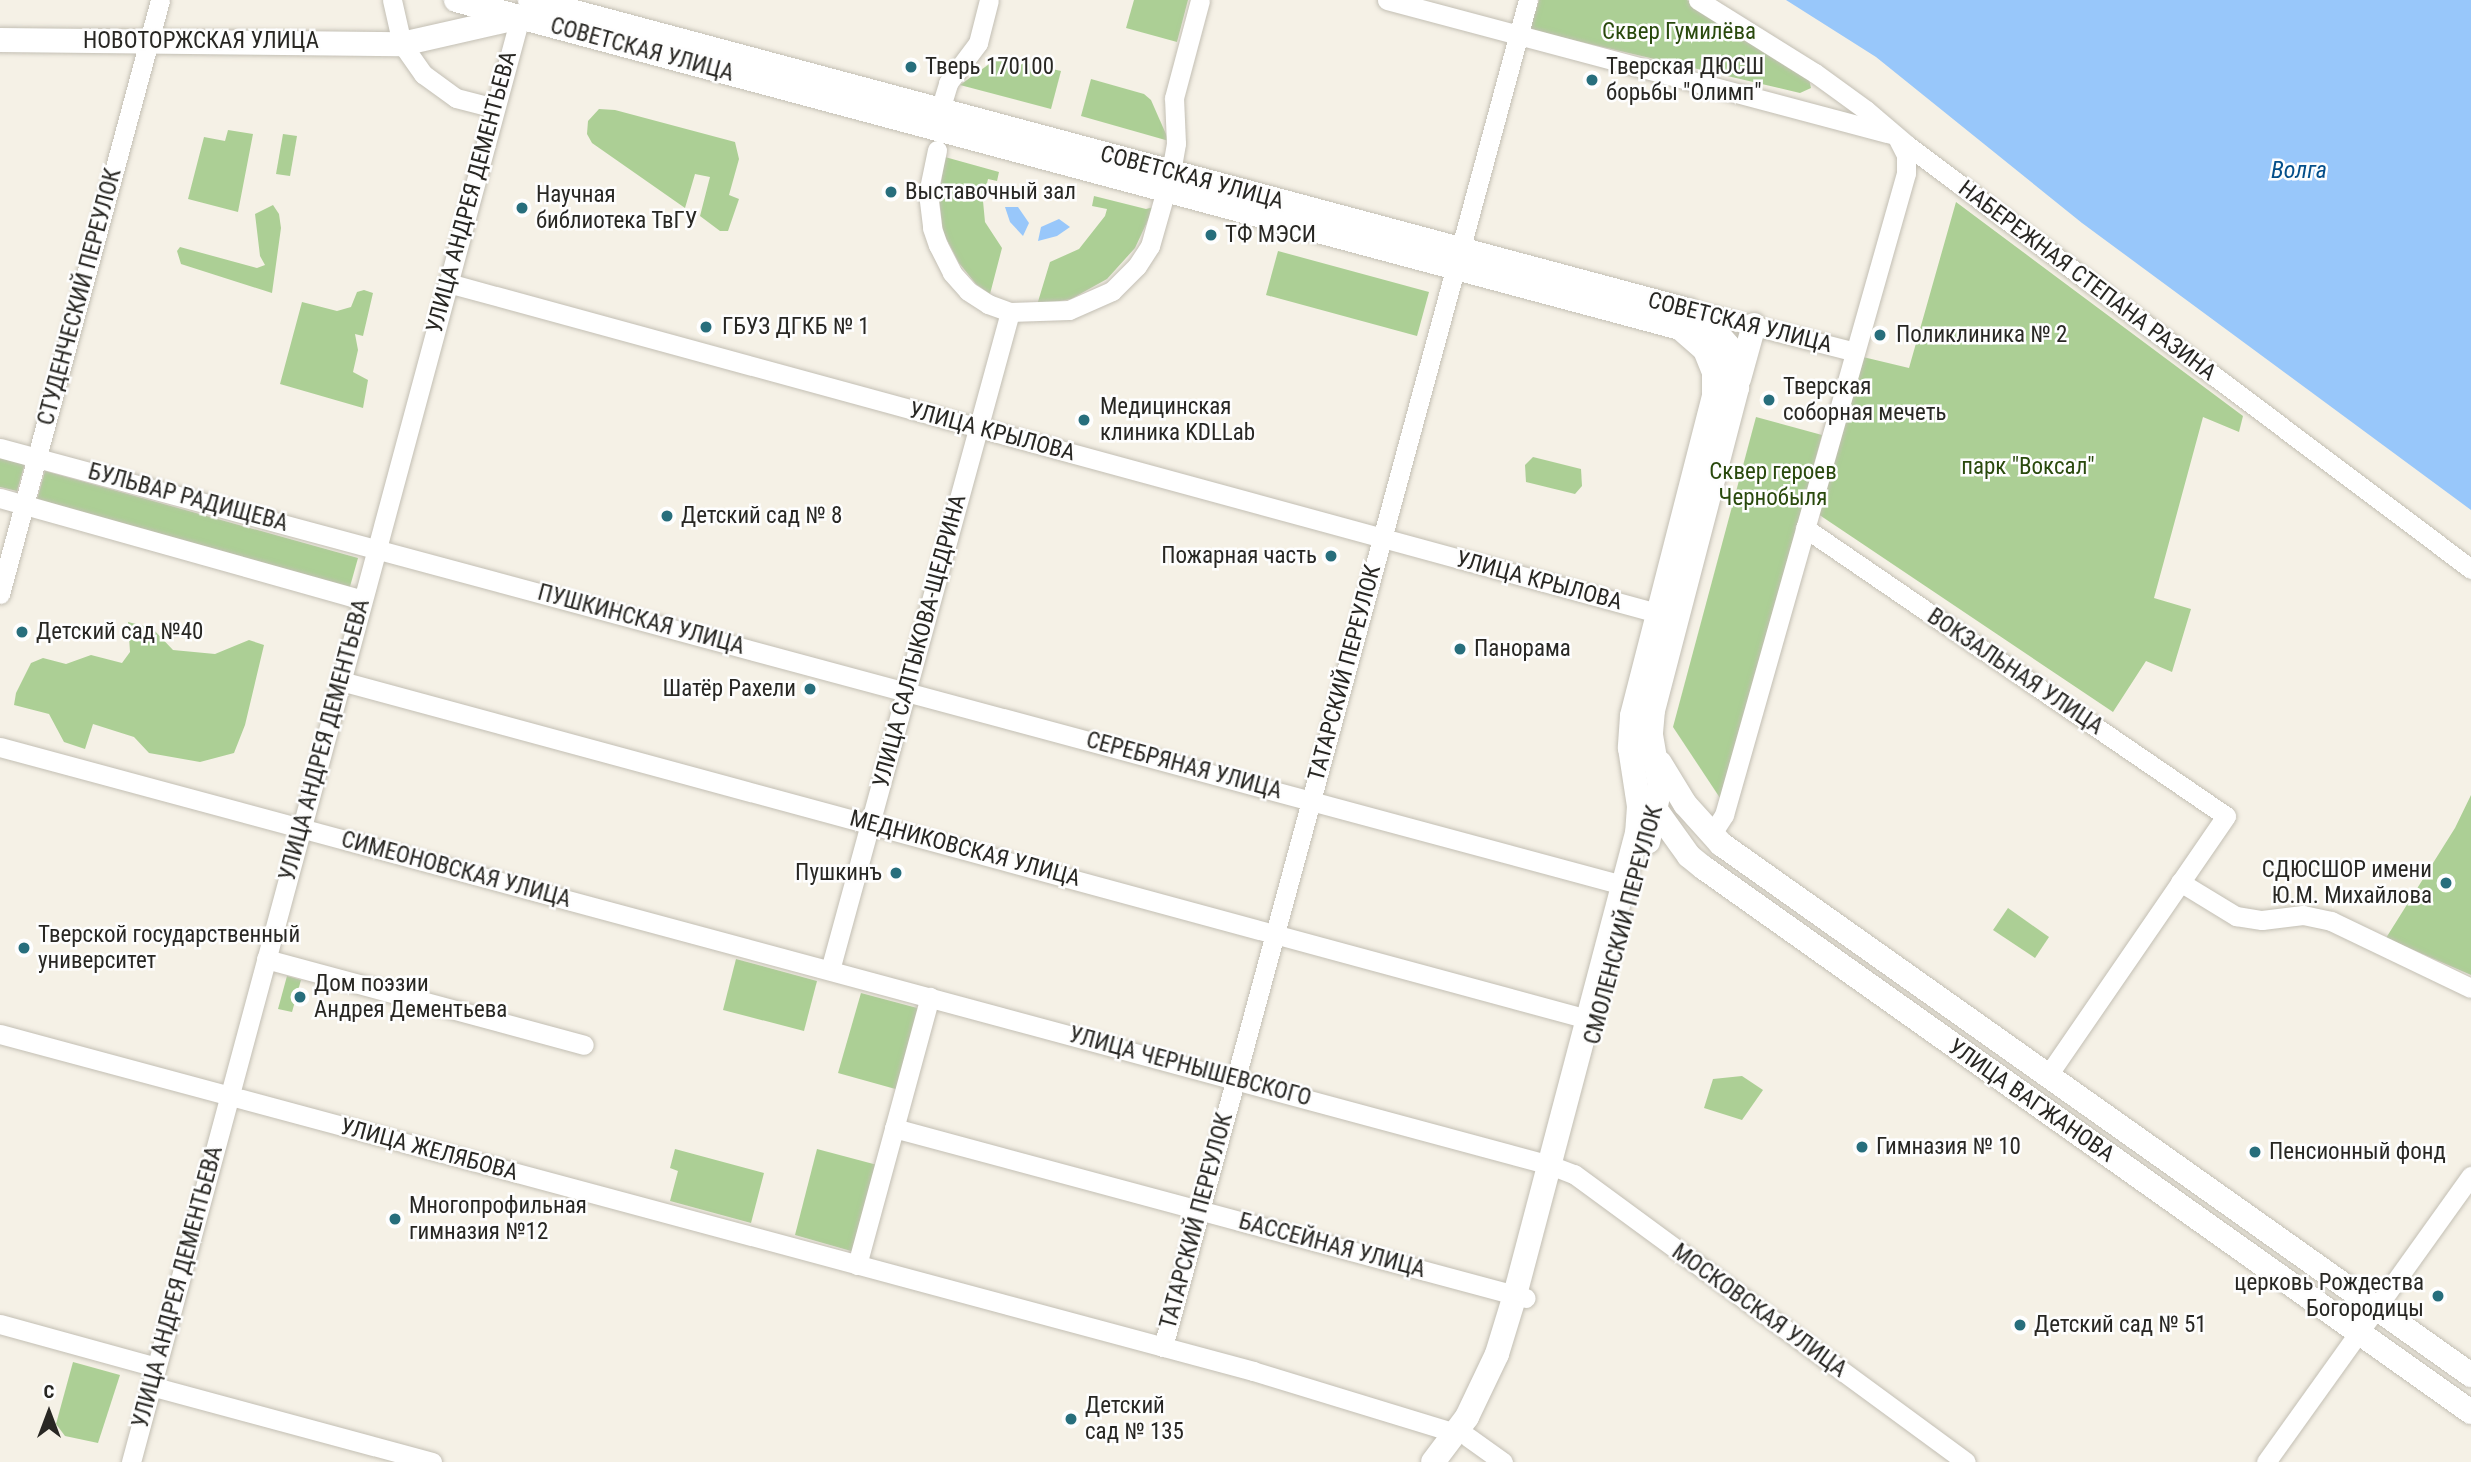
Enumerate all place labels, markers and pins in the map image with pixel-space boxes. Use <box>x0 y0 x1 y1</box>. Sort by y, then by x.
place label: Тверь 170100 <box>925 53 1054 81</box>
place label: Тверская ДЮСШ борьбы "Олимп" <box>1606 53 1764 107</box>
marker: Тверь 170100 <box>903 59 919 75</box>
marker: Тверская ДЮСШ борьбы "Олимп" <box>1584 72 1600 88</box>
place label: Выставочный зал <box>905 178 1076 206</box>
place label: Научная библиотека ТвГУ <box>536 181 698 235</box>
marker: Выставочный зал <box>883 184 899 200</box>
marker: Научная библиотека ТвГУ <box>514 200 530 216</box>
place label: ТФ МЭСИ <box>1225 221 1316 249</box>
marker: ТФ МЭСИ <box>1203 227 1219 243</box>
place label: ГБУЗ ДГКБ № 1 <box>722 313 870 341</box>
marker: ГБУЗ ДГКБ № 1 <box>696 317 716 337</box>
place label: Поликлиника № 2 <box>1896 321 2067 349</box>
marker: Поликлиника № 2 <box>1870 325 1890 345</box>
place label: Тверская соборная мечеть <box>1783 373 1946 427</box>
marker: Тверская соборная мечеть <box>1761 392 1777 408</box>
place label: Медицинская клиника KDLLab <box>1100 393 1255 447</box>
marker: Медицинская клиника KDLLab <box>1074 410 1094 430</box>
place label: Детский сад № 8 <box>681 502 842 530</box>
marker: Детский сад № 8 <box>659 508 675 524</box>
place label: Пожарная часть <box>1161 542 1317 570</box>
marker: Пожарная часть <box>1323 548 1339 564</box>
place label: Детский сад №40 <box>36 618 203 646</box>
marker: Детский сад №40 <box>14 624 30 640</box>
place label: Панорама <box>1474 635 1571 663</box>
marker: Панорама <box>1452 641 1468 657</box>
place label: Шатёр Рахели <box>662 675 796 703</box>
marker: Шатёр Рахели <box>802 681 818 697</box>
place label: СДЮСШОР имени Ю.М. Михайлова <box>2262 856 2432 910</box>
place label: Пушкинъ <box>795 859 882 887</box>
marker: Пушкинъ <box>888 865 904 881</box>
marker: СДЮСШОР имени Ю.М. Михайлова <box>2438 875 2454 891</box>
place label: Тверской государственный университет <box>38 921 300 975</box>
marker: Тверской государственный университет <box>16 940 32 956</box>
place label: Дом поэзии Андрея Дементьева <box>314 970 507 1024</box>
marker: Дом поэзии Андрея Дементьева <box>292 989 308 1005</box>
place label: Гимназия № 10 <box>1876 1133 2021 1161</box>
place label: Пенсионный фонд <box>2269 1138 2446 1166</box>
marker: Гимназия № 10 <box>1854 1139 1870 1155</box>
marker: Пенсионный фонд <box>2247 1144 2263 1160</box>
place label: Многопрофильная гимназия №12 <box>409 1192 587 1246</box>
marker: Многопрофильная гимназия №12 <box>387 1211 403 1227</box>
place label: церковь Рождества Богородицы <box>2234 1269 2424 1323</box>
marker: церковь Рождества Богородицы <box>2430 1288 2446 1304</box>
place label: Детский сад № 51 <box>2034 1311 2207 1339</box>
marker: Детский сад № 51 <box>2012 1317 2028 1333</box>
place label: Детский сад № 135 <box>1085 1392 1184 1446</box>
marker: Детский сад № 135 <box>1063 1411 1079 1427</box>

